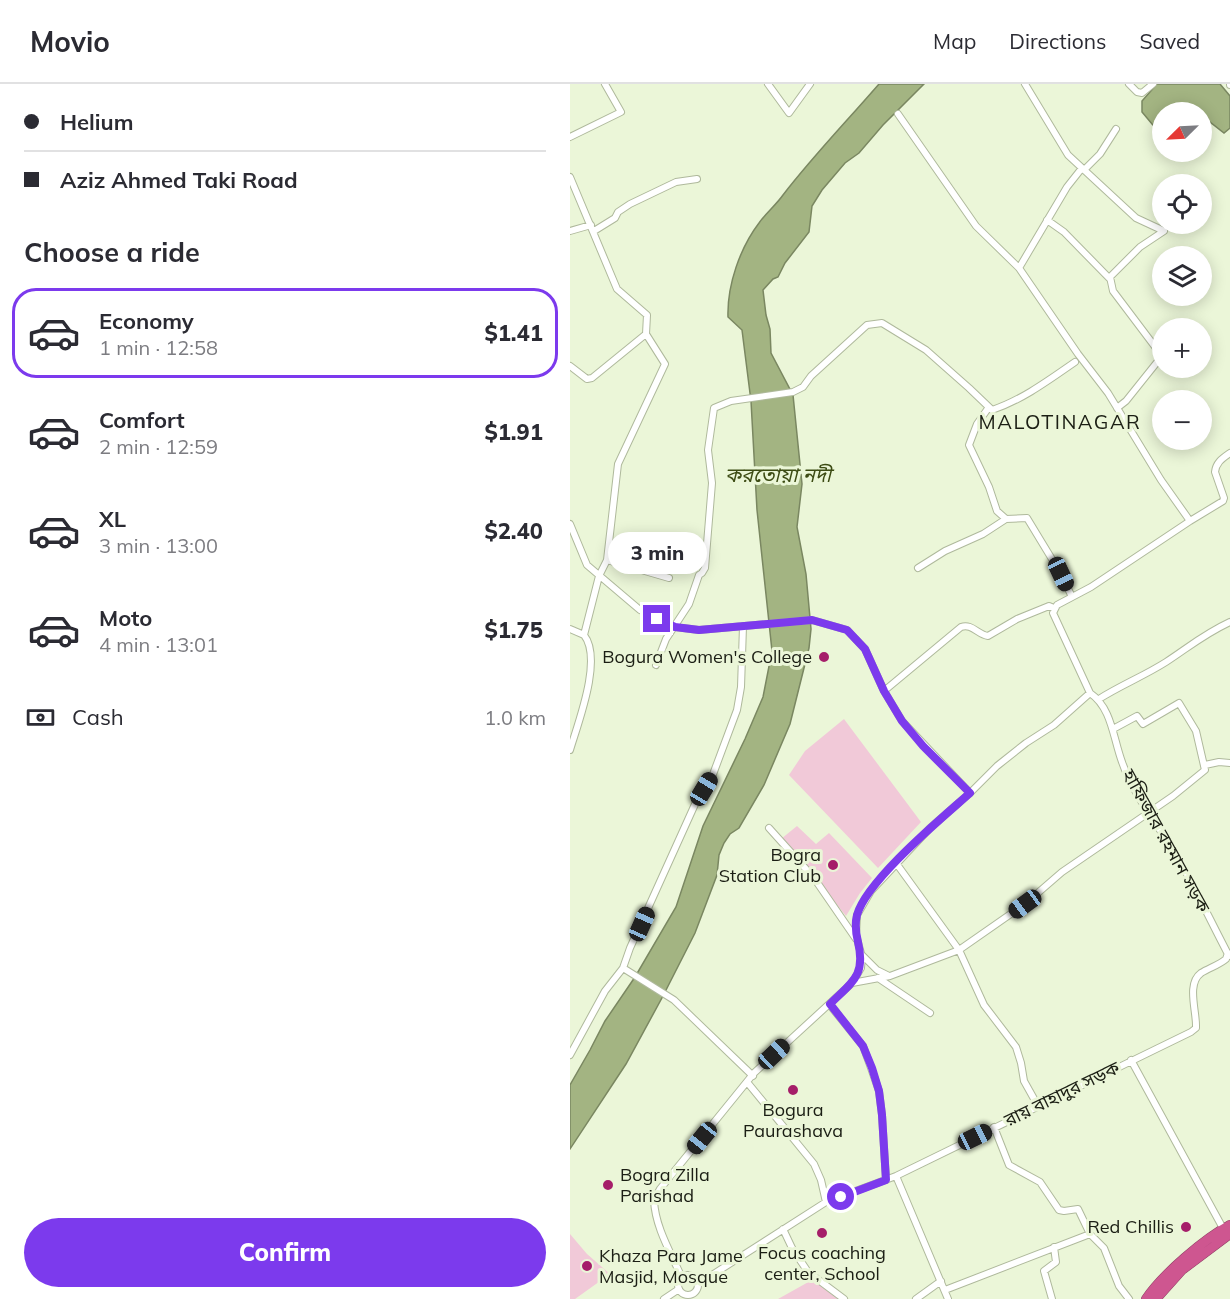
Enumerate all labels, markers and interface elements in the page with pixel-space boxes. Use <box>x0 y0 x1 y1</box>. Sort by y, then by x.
text: Movio <box>30 24 110 59</box>
text: Map <box>933 28 976 54</box>
text: Directions <box>1009 28 1106 54</box>
text: Saved <box>1139 28 1200 54</box>
north arrow <box>1152 102 1212 162</box>
map controls <box>1152 102 1212 450</box>
text: Helium <box>60 108 133 136</box>
text: Aziz Ahmed Taki Road <box>60 166 298 194</box>
button: locate <box>1152 174 1212 234</box>
text: Choose a ride <box>24 235 200 269</box>
button: layers <box>1152 246 1212 306</box>
icon: car <box>27 306 81 360</box>
text: Economy <box>99 307 194 335</box>
button: + <box>1152 318 1212 378</box>
text: $1.41 <box>484 319 543 347</box>
text: 1 min · 12:58 <box>99 335 218 360</box>
button: − <box>1152 390 1212 450</box>
icon: car <box>27 405 81 459</box>
text: Comfort <box>99 406 185 434</box>
district label: MALOTINAGAR <box>979 409 1141 434</box>
text: $1.91 <box>484 418 543 446</box>
text: 2 min · 12:59 <box>99 434 218 459</box>
water label: করতোয়া নদী <box>725 462 835 487</box>
icon: car <box>27 504 81 558</box>
text: XL <box>99 505 126 533</box>
text: $2.40 <box>484 517 543 545</box>
callout: 3 min <box>608 532 706 574</box>
text: 3 min · 13:00 <box>99 533 218 558</box>
text: 3 min <box>631 540 684 565</box>
car <box>1045 554 1077 594</box>
icon: car <box>27 603 81 657</box>
text: Moto <box>99 604 152 632</box>
route end <box>643 605 670 632</box>
text: $1.75 <box>484 616 543 644</box>
text: 4 min · 13:01 <box>99 632 218 657</box>
place label: Bogura Women's College <box>602 645 812 668</box>
marker: Bogura Women's College <box>817 650 831 664</box>
icon: cash <box>24 701 57 734</box>
text: Cash <box>72 703 124 731</box>
text: 1.0 km <box>484 705 546 730</box>
street label: হাফিজার রহমান সড়ক <box>1117 764 1216 917</box>
car <box>687 769 721 809</box>
place label: Bogra Station Club <box>719 843 821 887</box>
marker: Bogra Station Club <box>826 858 840 872</box>
car <box>1005 886 1045 922</box>
car <box>626 904 658 944</box>
car <box>755 1035 793 1073</box>
street label: রায় বাহাদুর সড়ক <box>1000 1056 1124 1132</box>
marker: Bogura Paurashava <box>786 1083 800 1097</box>
place label: Bogura Paurashava <box>743 1098 843 1142</box>
car <box>684 1118 720 1158</box>
car <box>955 1121 995 1153</box>
place label: Bogra Zilla Parishad <box>620 1163 710 1207</box>
marker: Bogra Zilla Parishad <box>601 1178 615 1192</box>
route start <box>827 1183 854 1210</box>
place label: Red Chillis <box>1088 1215 1174 1238</box>
button: Confirm <box>24 1218 546 1287</box>
marker: Red Chillis <box>1179 1220 1193 1234</box>
marker: Focus coaching center, School <box>815 1226 829 1240</box>
place label: Focus coaching center, School <box>758 1241 886 1285</box>
place label: Khaza Para Jame Masjid, Mosque <box>599 1244 743 1288</box>
marker: Khaza Para Jame Masjid, Mosque <box>580 1259 594 1273</box>

